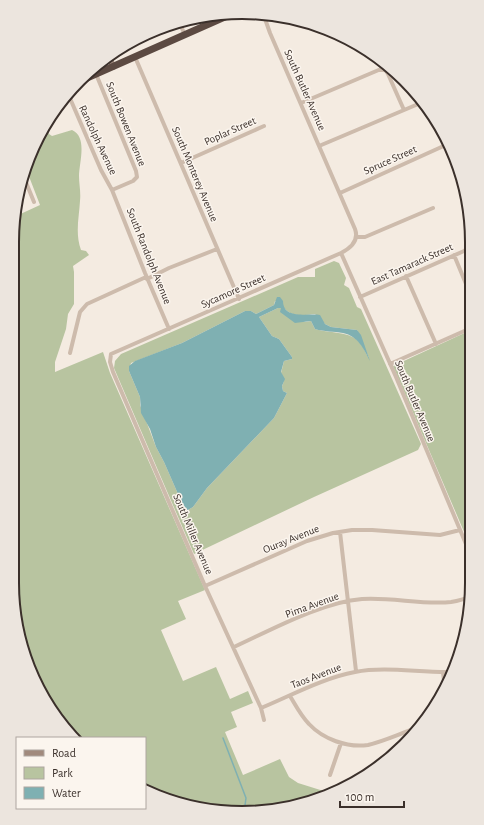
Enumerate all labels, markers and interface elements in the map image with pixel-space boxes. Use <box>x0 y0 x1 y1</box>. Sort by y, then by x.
street label: South Butler Avenue <box>282 48 328 132</box>
street label: South Bowen Avenue <box>104 80 148 168</box>
street label: Randolph Avenue <box>77 103 119 177</box>
street label: Poplar Street <box>203 115 258 147</box>
street label: South Monterey Avenue <box>170 125 220 223</box>
street label: Spruce Street <box>362 143 419 177</box>
street label: South Randolph Avenue <box>125 206 173 306</box>
street label: East Tamarack Street <box>369 241 455 287</box>
street label: Sycamore Street <box>199 272 267 310</box>
street label: South Butler Avenue <box>393 359 437 443</box>
street label: South Miller Avenue <box>171 492 215 576</box>
street label: Ouray Avenue <box>261 523 321 555</box>
street label: Pima Avenue <box>284 590 340 620</box>
street label: Taos Avenue <box>289 661 343 691</box>
legend <box>16 737 146 809</box>
text: Road <box>52 747 76 759</box>
text: Park <box>52 767 73 779</box>
scale bar <box>340 783 404 809</box>
text: Water <box>52 787 81 799</box>
text: 100 m <box>346 791 374 803</box>

